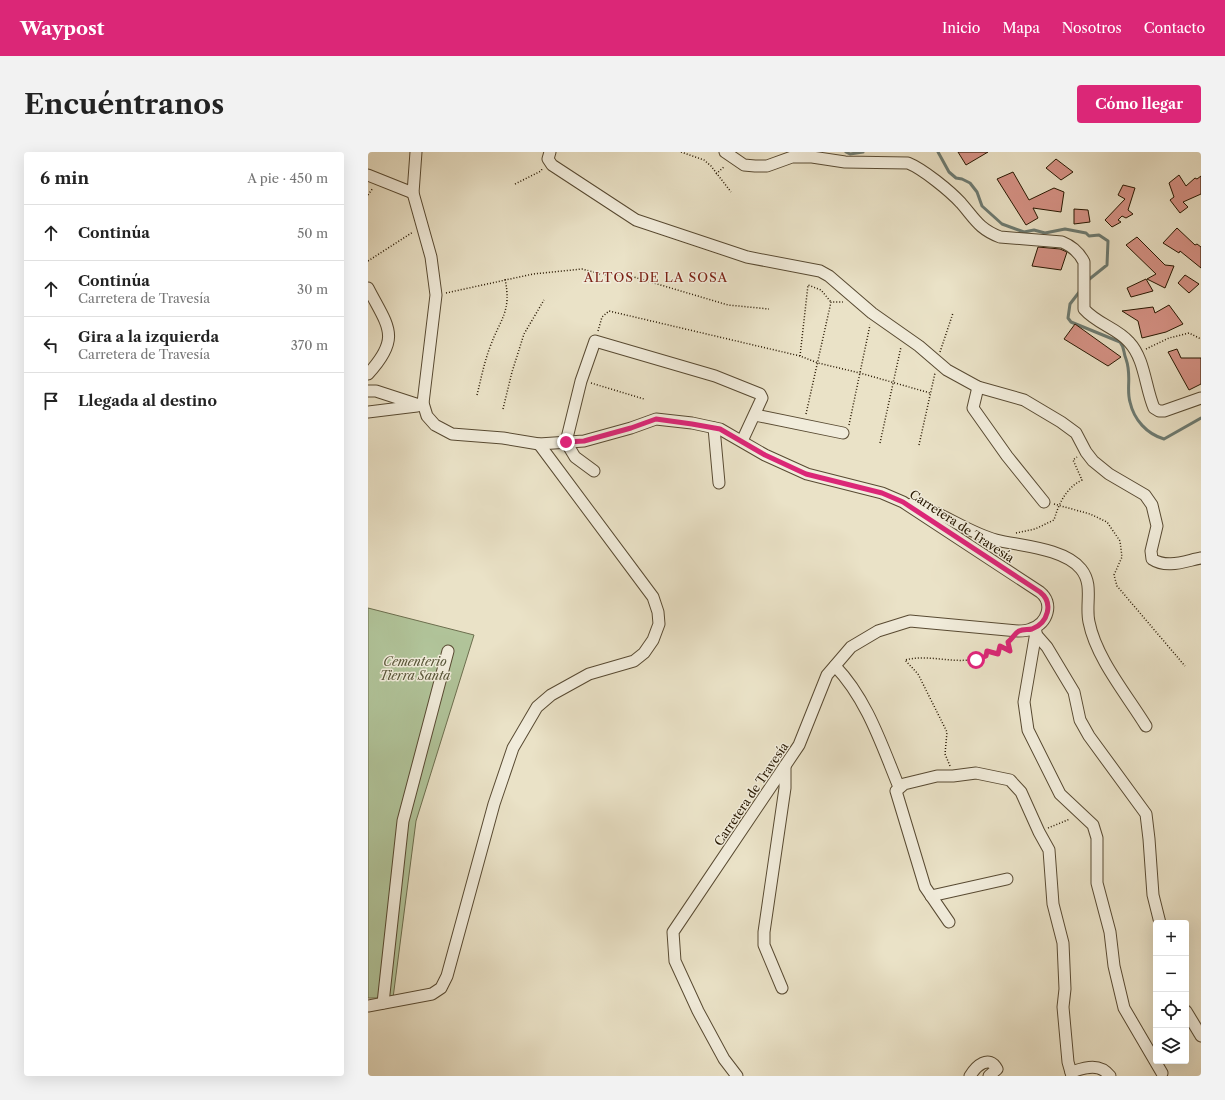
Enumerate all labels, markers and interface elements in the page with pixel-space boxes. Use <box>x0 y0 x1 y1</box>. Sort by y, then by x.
text: Waypost <box>20 17 104 40</box>
text: Inicio <box>942 19 980 37</box>
text: Mapa <box>1002 19 1040 37</box>
text: Nosotros <box>1062 19 1122 37</box>
text: Contacto <box>1144 19 1205 37</box>
button: Cómo llegar <box>1077 85 1201 123</box>
text: Encuéntranos <box>24 87 224 121</box>
text: 6 min <box>40 168 89 188</box>
text: A pie · 450 m <box>247 170 328 186</box>
icon: ahead <box>40 222 62 244</box>
text: Continúa <box>78 223 150 242</box>
text: 50 m <box>297 225 328 241</box>
district label: ALTOS DE LA SOSA <box>583 269 728 285</box>
text: Continúa <box>78 271 150 290</box>
icon: ahead <box>40 278 62 300</box>
text: 30 m <box>297 281 328 297</box>
text: Carretera de Travesía <box>78 290 210 306</box>
text: Gira a la izquierda <box>78 327 219 346</box>
icon: left <box>40 334 62 356</box>
text: 370 m <box>291 337 328 353</box>
text: Carretera de Travesía <box>78 346 210 362</box>
icon: arrive <box>40 390 62 412</box>
text: Llegada al destino <box>78 391 217 410</box>
route end <box>557 433 575 451</box>
street label: Carretera de Travesía <box>907 487 1018 566</box>
route start <box>967 651 985 669</box>
park label: Cementerio Tierra Santa <box>380 654 450 683</box>
street label: Carretera de Travesía <box>711 739 792 849</box>
map controls <box>1153 920 1189 1064</box>
button: + <box>1153 920 1189 956</box>
button: − <box>1153 956 1189 992</box>
button: locate <box>1153 992 1189 1028</box>
button: layers <box>1153 1028 1189 1064</box>

